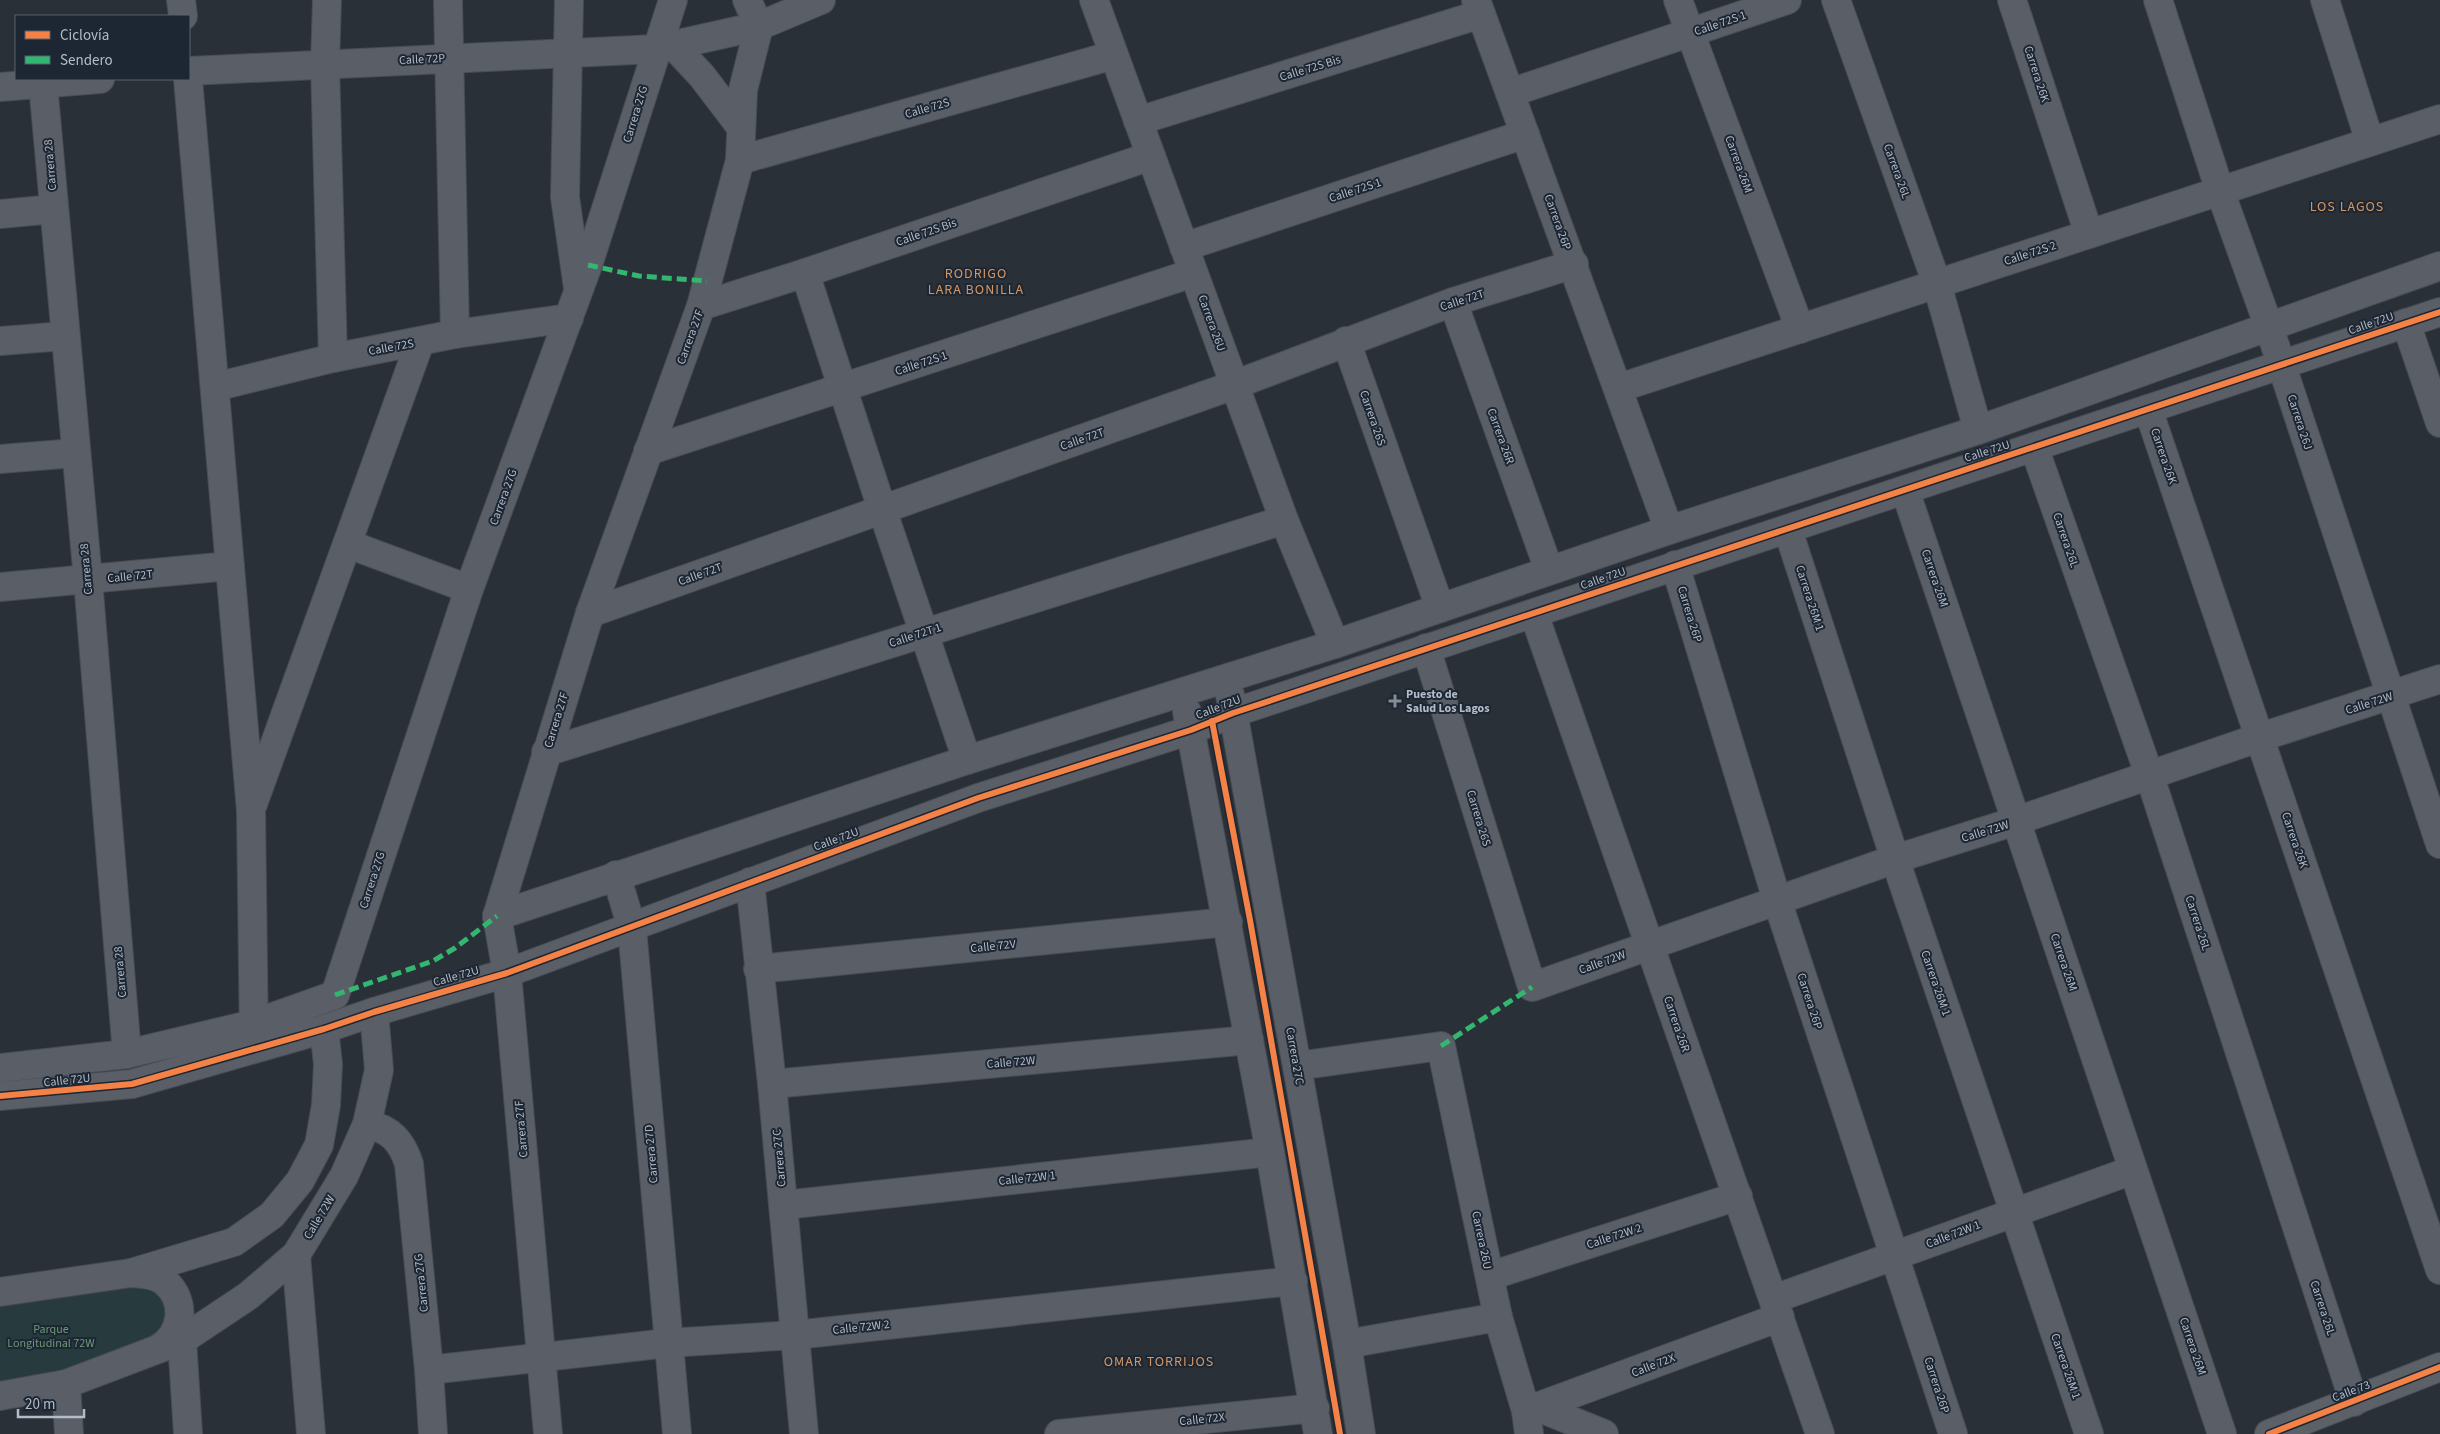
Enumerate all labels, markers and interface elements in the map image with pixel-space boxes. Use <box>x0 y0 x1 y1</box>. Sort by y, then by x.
street label: Calle 72S 1 <box>1692 7 1749 40</box>
legend <box>15 15 190 80</box>
text: Ciclovía <box>60 25 109 46</box>
street label: Carrera 26K <box>2019 44 2054 105</box>
text: Sendero <box>60 50 113 71</box>
street label: Calle 72P <box>399 50 446 69</box>
street label: Calle 72S Bis <box>1277 51 1343 86</box>
street label: Carrera 27G <box>619 84 652 145</box>
street label: Calle 72S <box>903 94 951 123</box>
street label: Carrera 26M <box>1720 133 1757 195</box>
street label: Carrera 28 <box>40 139 61 191</box>
street label: Carrera 26L <box>1879 141 1914 201</box>
street label: Calle 72S 1 <box>1327 174 1384 207</box>
street label: Carrera 26P <box>1540 192 1576 253</box>
district label: LOS LAGOS <box>2310 197 2384 217</box>
street label: Calle 72S Bis <box>894 214 959 251</box>
street label: Calle 72S 2 <box>2002 237 2059 270</box>
district label: RODRIGO LARA BONILLA <box>928 264 1024 300</box>
street label: Calle 72T <box>1438 285 1487 316</box>
street label: Carrera 26U <box>1193 293 1230 354</box>
street label: Carrera 27F <box>673 307 708 367</box>
street label: Calle 72U <box>2346 308 2396 339</box>
street label: Calle 72S <box>367 335 415 360</box>
street label: Calle 72S 1 <box>893 347 950 380</box>
street label: Carrera 26S <box>1355 388 1390 448</box>
street label: Carrera 26J <box>2283 392 2316 452</box>
street label: Carrera 26R <box>1483 406 1519 467</box>
street label: Calle 72T <box>1058 424 1107 455</box>
street label: Carrera 26K <box>2146 426 2181 487</box>
street label: Calle 72U <box>1962 436 2012 467</box>
street label: Carrera 27G <box>485 467 522 528</box>
street label: Carrera 26L <box>2048 510 2083 570</box>
street label: Carrera 28 <box>76 543 97 595</box>
street label: Carrera 26M <box>1917 547 1952 609</box>
street label: Calle 72T <box>676 558 725 590</box>
street label: Calle 72U <box>1578 563 1628 594</box>
street label: Carrera 26M 1 <box>1791 563 1828 633</box>
street label: Calle 72T <box>106 566 154 587</box>
street label: Carrera 26P <box>1673 584 1706 645</box>
street label: Calle 72T 1 <box>887 619 944 652</box>
place label: Puesto de Salud Los Lagos <box>1406 686 1490 717</box>
street label: Calle 72W <box>2343 688 2395 719</box>
street label: Carrera 27F <box>540 690 573 750</box>
street label: Calle 72U <box>1193 691 1243 724</box>
marker: Puesto de Salud Los Lagos <box>1388 694 1402 708</box>
street label: Carrera 26S <box>1462 788 1495 848</box>
street label: Carrera 26K <box>2277 810 2312 871</box>
street label: Calle 72W <box>1959 816 2011 847</box>
street label: Calle 72U <box>811 823 861 856</box>
street label: Carrera 27G <box>355 850 390 911</box>
street label: Carrera 26L <box>2181 893 2214 953</box>
street label: Carrera 26M <box>2046 931 2081 993</box>
street label: Calle 72V <box>970 936 1017 957</box>
street label: Carrera 28 <box>110 946 131 998</box>
street label: Calle 72W <box>1576 946 1629 979</box>
street label: Carrera 26M 1 <box>1916 948 1955 1018</box>
street label: Calle 72U <box>431 962 481 991</box>
street label: Carrera 26P <box>1792 971 1827 1032</box>
street label: Carrera 26R <box>1659 994 1694 1055</box>
street label: Carrera 27C <box>1281 1026 1308 1086</box>
street label: Calle 72W <box>986 1052 1037 1073</box>
street label: Calle 72U <box>43 1070 91 1091</box>
street label: Carrera 27F <box>511 1100 532 1158</box>
street label: Carrera 27D <box>640 1124 663 1184</box>
street label: Carrera 27C <box>768 1128 791 1188</box>
street label: Calle 72W 1 <box>998 1167 1056 1190</box>
street label: Calle 72W <box>300 1192 340 1243</box>
street label: Carrera 26U <box>1467 1209 1496 1271</box>
street label: Calle 72W 1 <box>1923 1216 1983 1253</box>
street label: Calle 72W 2 <box>1584 1220 1644 1253</box>
street label: Carrera 27G <box>410 1253 433 1313</box>
street label: Carrera 26L <box>2306 1278 2339 1338</box>
street label: Carrera 26M <box>2175 1315 2210 1377</box>
street label: Calle 72W 2 <box>832 1316 890 1339</box>
park label: Parque Longitudinal 72W <box>7 1321 95 1352</box>
street label: Carrera 26M 1 <box>2046 1331 2085 1401</box>
street label: Calle 72X <box>1629 1349 1677 1382</box>
district label: OMAR TORRIJOS <box>1104 1352 1214 1372</box>
street label: Carrera 26P <box>1919 1355 1954 1416</box>
street label: Calle 73 <box>2330 1376 2373 1406</box>
scale bar <box>18 1386 84 1418</box>
text: 20 m <box>25 1394 55 1415</box>
street label: Calle 72X <box>1179 1409 1226 1430</box>

